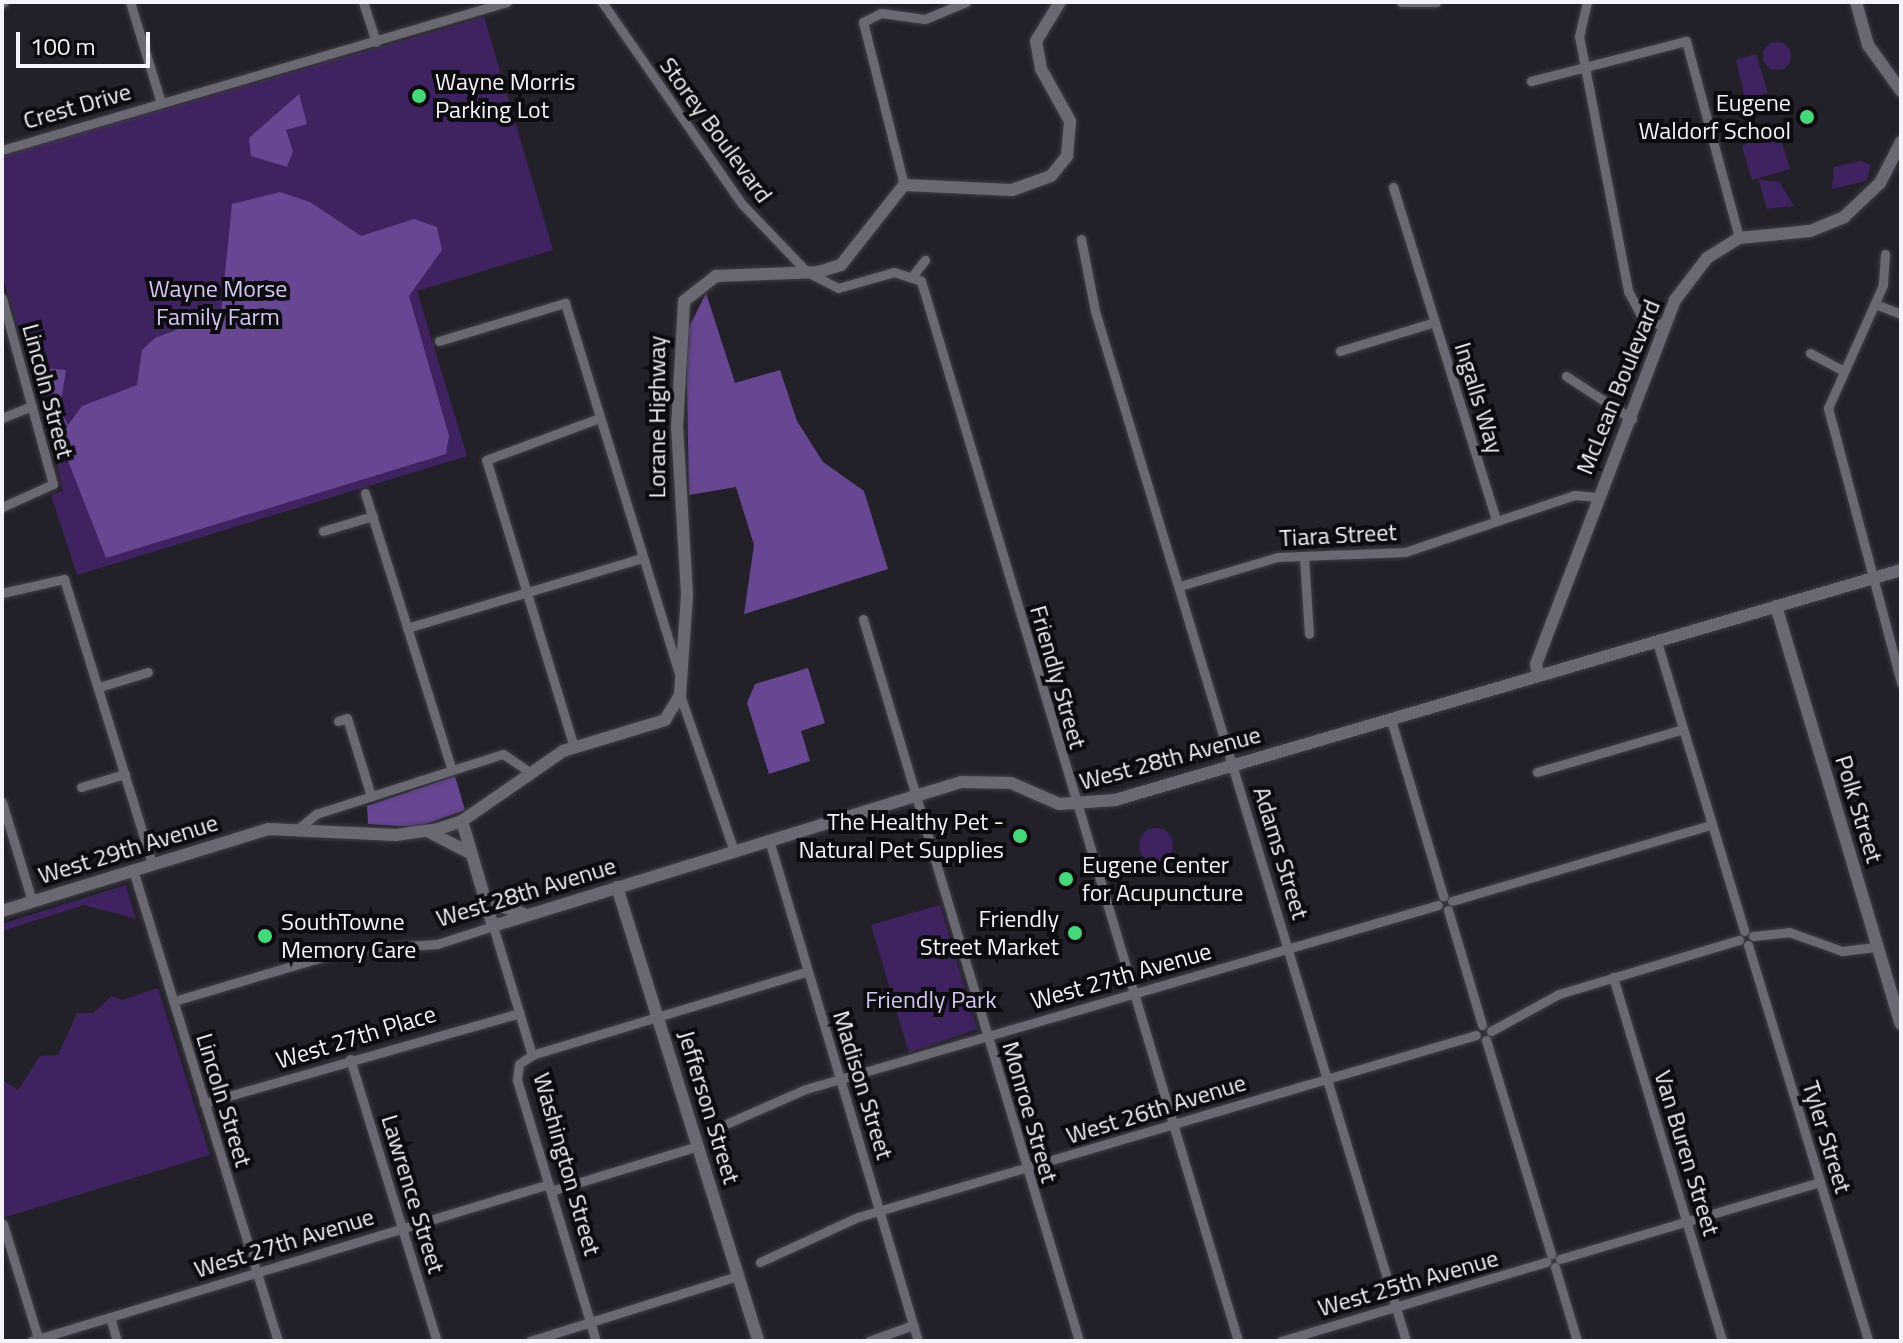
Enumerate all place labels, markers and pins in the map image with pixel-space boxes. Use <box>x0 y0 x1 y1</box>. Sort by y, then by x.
place label: Wayne Morris Parking Lot <box>435 68 575 124</box>
marker: Wayne Morris Parking Lot <box>410 87 428 105</box>
place label: Eugene Waldorf School <box>1638 89 1791 145</box>
marker: Eugene Waldorf School <box>1798 108 1816 126</box>
place label: The Healthy Pet - Natural Pet Supplies <box>798 808 1004 864</box>
marker: The Healthy Pet - Natural Pet Supplies <box>1011 827 1029 845</box>
place label: Eugene Center for Acupuncture <box>1082 851 1243 907</box>
marker: Eugene Center for Acupuncture <box>1057 870 1075 888</box>
place label: Friendly Street Market <box>920 905 1059 961</box>
place label: SouthTowne Memory Care <box>281 908 416 964</box>
marker: Friendly Street Market <box>1066 924 1084 942</box>
marker: SouthTowne Memory Care <box>256 927 274 945</box>

